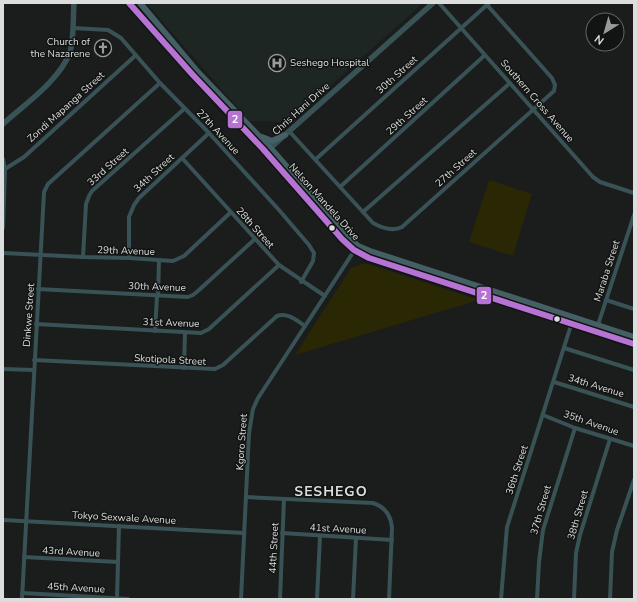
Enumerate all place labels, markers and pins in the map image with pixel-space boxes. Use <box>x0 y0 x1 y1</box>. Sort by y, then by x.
place label: Church of the Nazarene <box>31 35 91 61</box>
church icon: Church of the Nazarene <box>93 38 113 58</box>
hospital icon: Seshego Hospital <box>267 53 287 73</box>
place label: Seshego Hospital <box>290 56 369 70</box>
unlabelled marker <box>327 223 337 233</box>
unlabelled marker <box>552 314 562 324</box>

